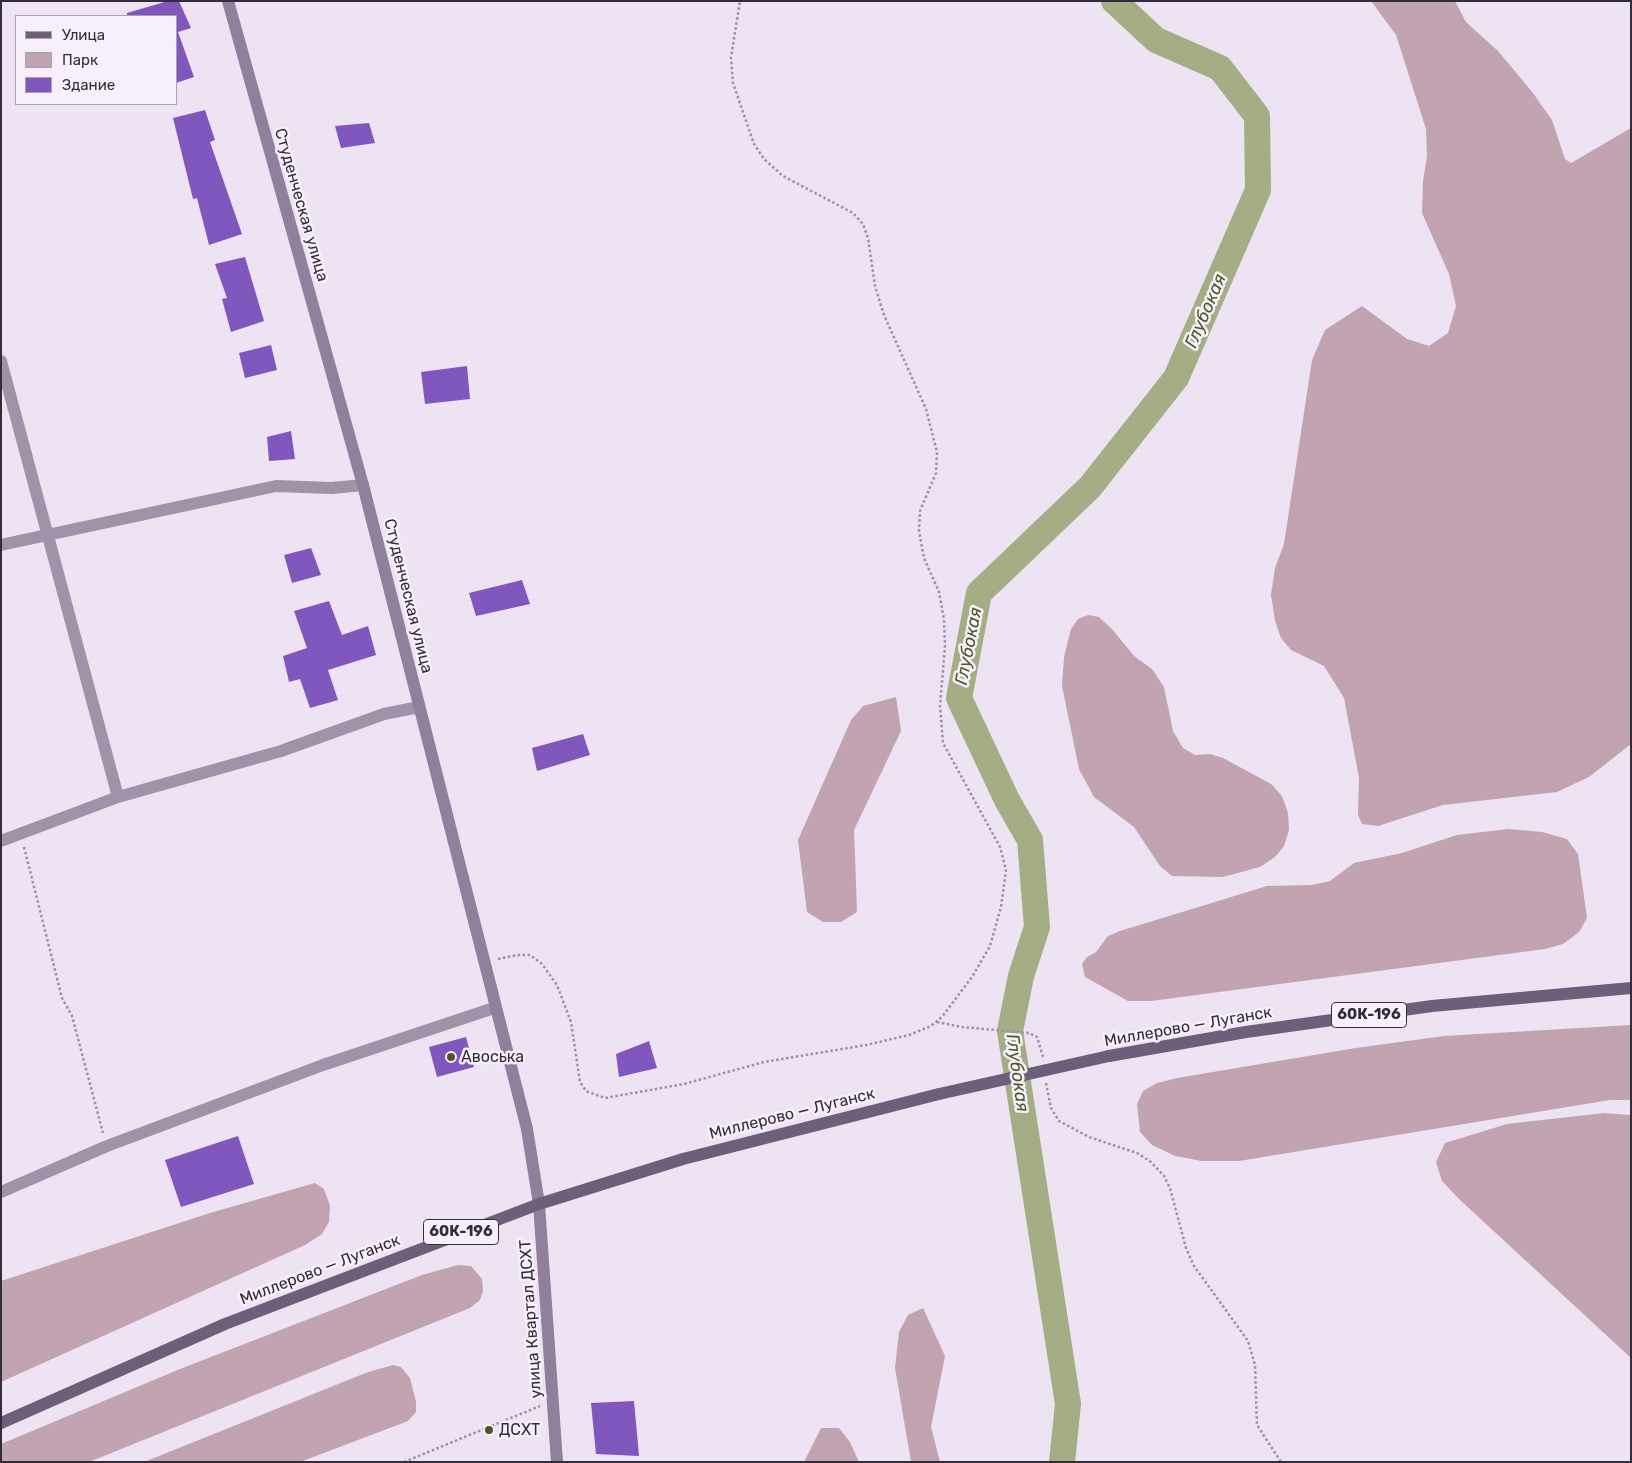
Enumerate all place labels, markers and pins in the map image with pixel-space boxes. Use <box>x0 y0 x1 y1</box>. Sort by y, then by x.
place label: Авоська <box>461 1047 524 1067</box>
marker: Авоська <box>445 1051 457 1063</box>
place label: ДСХТ <box>499 1420 540 1440</box>
marker: ДСХТ <box>483 1424 495 1436</box>

